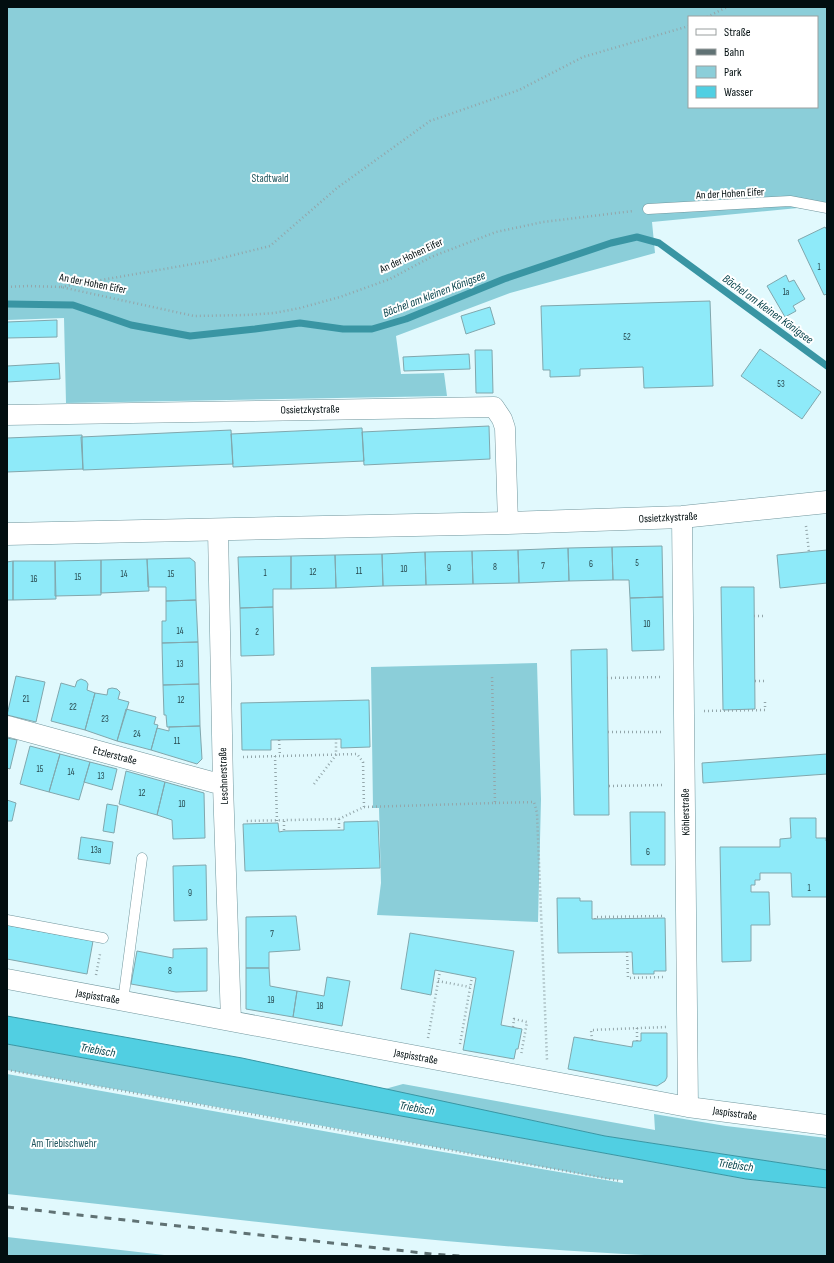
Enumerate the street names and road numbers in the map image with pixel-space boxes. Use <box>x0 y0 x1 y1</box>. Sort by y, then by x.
street label: An der Hohen Eifer <box>695 185 764 202</box>
street label: An der Hohen Eifer <box>377 235 445 276</box>
street label: An der Hohen Eifer <box>57 270 128 296</box>
street label: Ossietzkystraße <box>280 402 340 417</box>
street label: Ossietzkystraße <box>638 509 698 526</box>
street label: Etzlerstraße <box>91 743 138 768</box>
street label: Leschnerstraße <box>216 747 231 805</box>
street label: Köhlerstraße <box>679 788 692 836</box>
street label: Jaspisstraße <box>74 986 121 1007</box>
street label: Jaspisstraße <box>392 1046 439 1067</box>
street label: Jaspisstraße <box>711 1104 758 1123</box>

